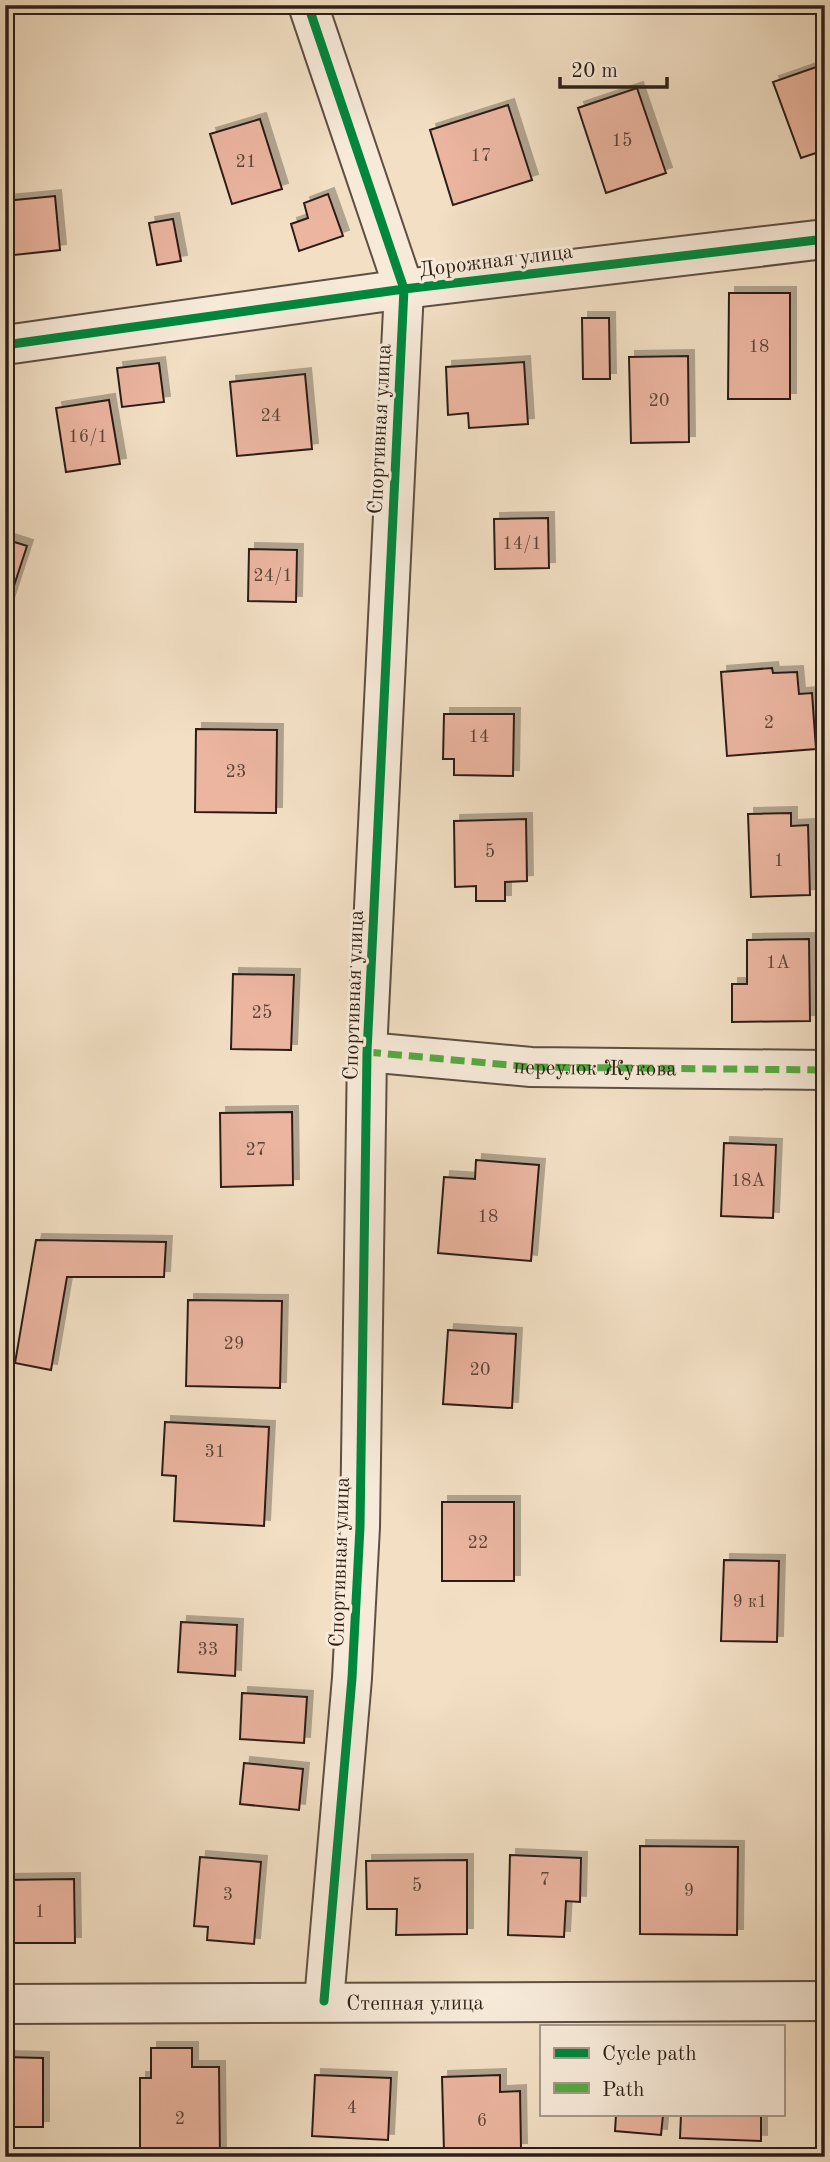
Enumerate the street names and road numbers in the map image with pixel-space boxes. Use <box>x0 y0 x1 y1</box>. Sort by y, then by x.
street label: Дорожная улица <box>418 242 574 281</box>
street label: Спортивная улица <box>366 343 395 515</box>
street label: Спортивная улица <box>341 909 368 1081</box>
street label: переулок Жукова <box>513 1056 677 1080</box>
street label: Спортивная улица <box>327 1476 354 1648</box>
street label: Степная улица <box>346 1993 484 2015</box>

